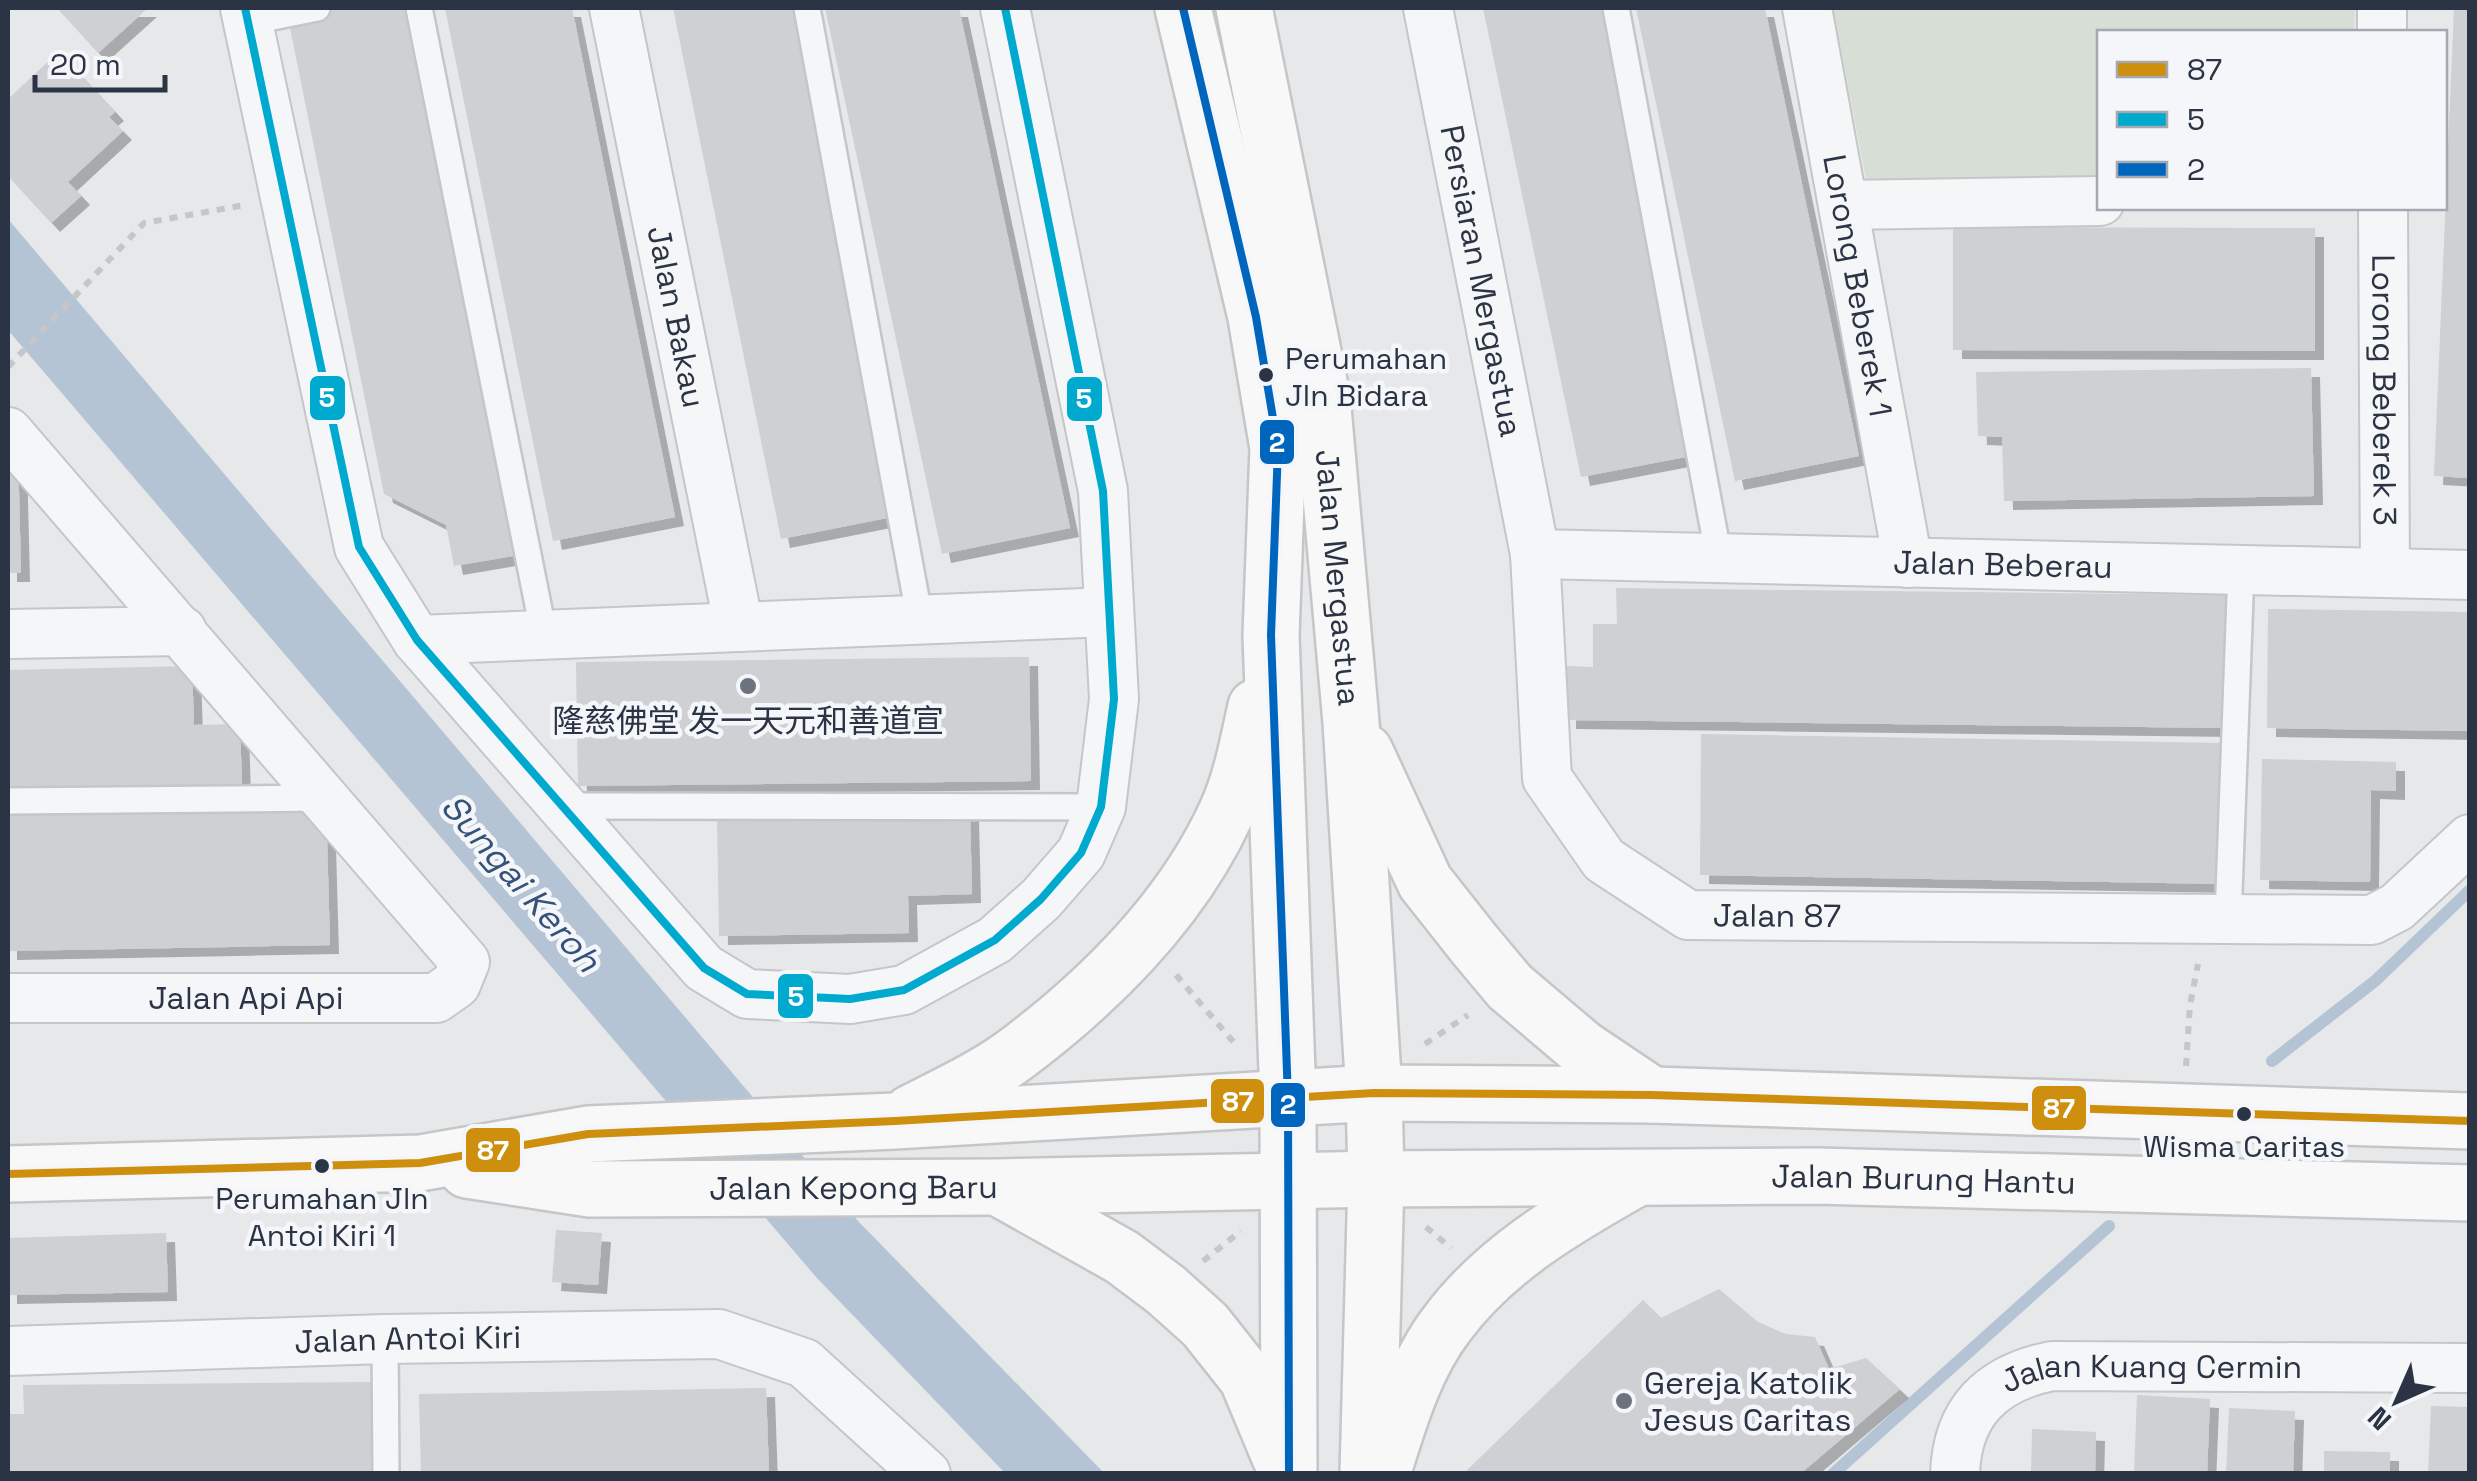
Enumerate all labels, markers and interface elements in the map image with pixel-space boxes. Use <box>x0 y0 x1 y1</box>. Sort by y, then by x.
scale bar <box>35 30 165 92</box>
legend <box>2097 30 2447 210</box>
text: 20 m <box>50 45 121 84</box>
text: 87 <box>2187 50 2222 89</box>
text: 5 <box>2187 100 2205 139</box>
street label: Persiaran Mergastua <box>1431 122 1532 440</box>
text: 2 <box>2187 150 2205 189</box>
street label: Lorong Beberek 1 <box>1814 151 1901 420</box>
street label: Jalan Bakau <box>638 222 714 411</box>
street label: Lorong Beberek 3 <box>2363 254 2405 526</box>
place label: Perumahan Jln Bidara <box>1285 339 1447 415</box>
marker: Perumahan Jln Bidara <box>1256 365 1276 385</box>
line badge: 5 <box>308 374 347 422</box>
line badge: 5 <box>1065 375 1104 423</box>
text: 5 <box>319 379 335 415</box>
text: 5 <box>1076 380 1092 416</box>
line badge: 2 <box>1258 418 1296 466</box>
text: 2 <box>1269 424 1285 460</box>
street label: Jalan Mergastua <box>1307 448 1369 707</box>
street label: Jalan Beberau <box>1893 542 2113 587</box>
marker: 隆慈佛堂 发一天元和善道宣 <box>737 675 759 697</box>
place label: 隆慈佛堂 发一天元和善道宣 <box>552 701 944 741</box>
water label: Sungai Keroh <box>432 785 611 981</box>
street label: Jalan 87 <box>1713 895 1841 936</box>
line badge: 5 <box>776 972 815 1020</box>
street label: Jalan Api Api <box>148 978 344 1018</box>
text: 5 <box>788 978 804 1014</box>
line badge: 87 <box>1209 1077 1266 1125</box>
line badge: 2 <box>1269 1081 1307 1129</box>
text: 87 <box>1222 1083 1254 1119</box>
line badge: 87 <box>2030 1084 2088 1132</box>
text: 2 <box>1280 1086 1296 1122</box>
text: 87 <box>2043 1090 2075 1126</box>
marker: Wisma Caritas <box>2234 1104 2254 1124</box>
line badge: 87 <box>464 1126 522 1174</box>
place label: Wisma Caritas <box>2143 1127 2345 1166</box>
text: 87 <box>477 1132 509 1168</box>
marker: Perumahan Jln Antoi Kiri 1 <box>312 1156 332 1176</box>
street label: Jalan Burung Hantu <box>1771 1156 2076 1203</box>
street label: Jalan Kepong Baru <box>709 1167 998 1208</box>
place label: Perumahan Jln Antoi Kiri 1 <box>215 1179 429 1255</box>
street label: Jalan Antoi Kiri <box>294 1317 522 1362</box>
street label: Jalan Kuang Cermin <box>1994 1346 2302 1402</box>
north arrow <box>2347 1351 2447 1451</box>
place label: Gereja Katolik Jesus Caritas <box>1644 1363 1853 1440</box>
marker: Gereja Katolik Jesus Caritas <box>1613 1390 1635 1412</box>
text: N <box>2360 1399 2399 1438</box>

